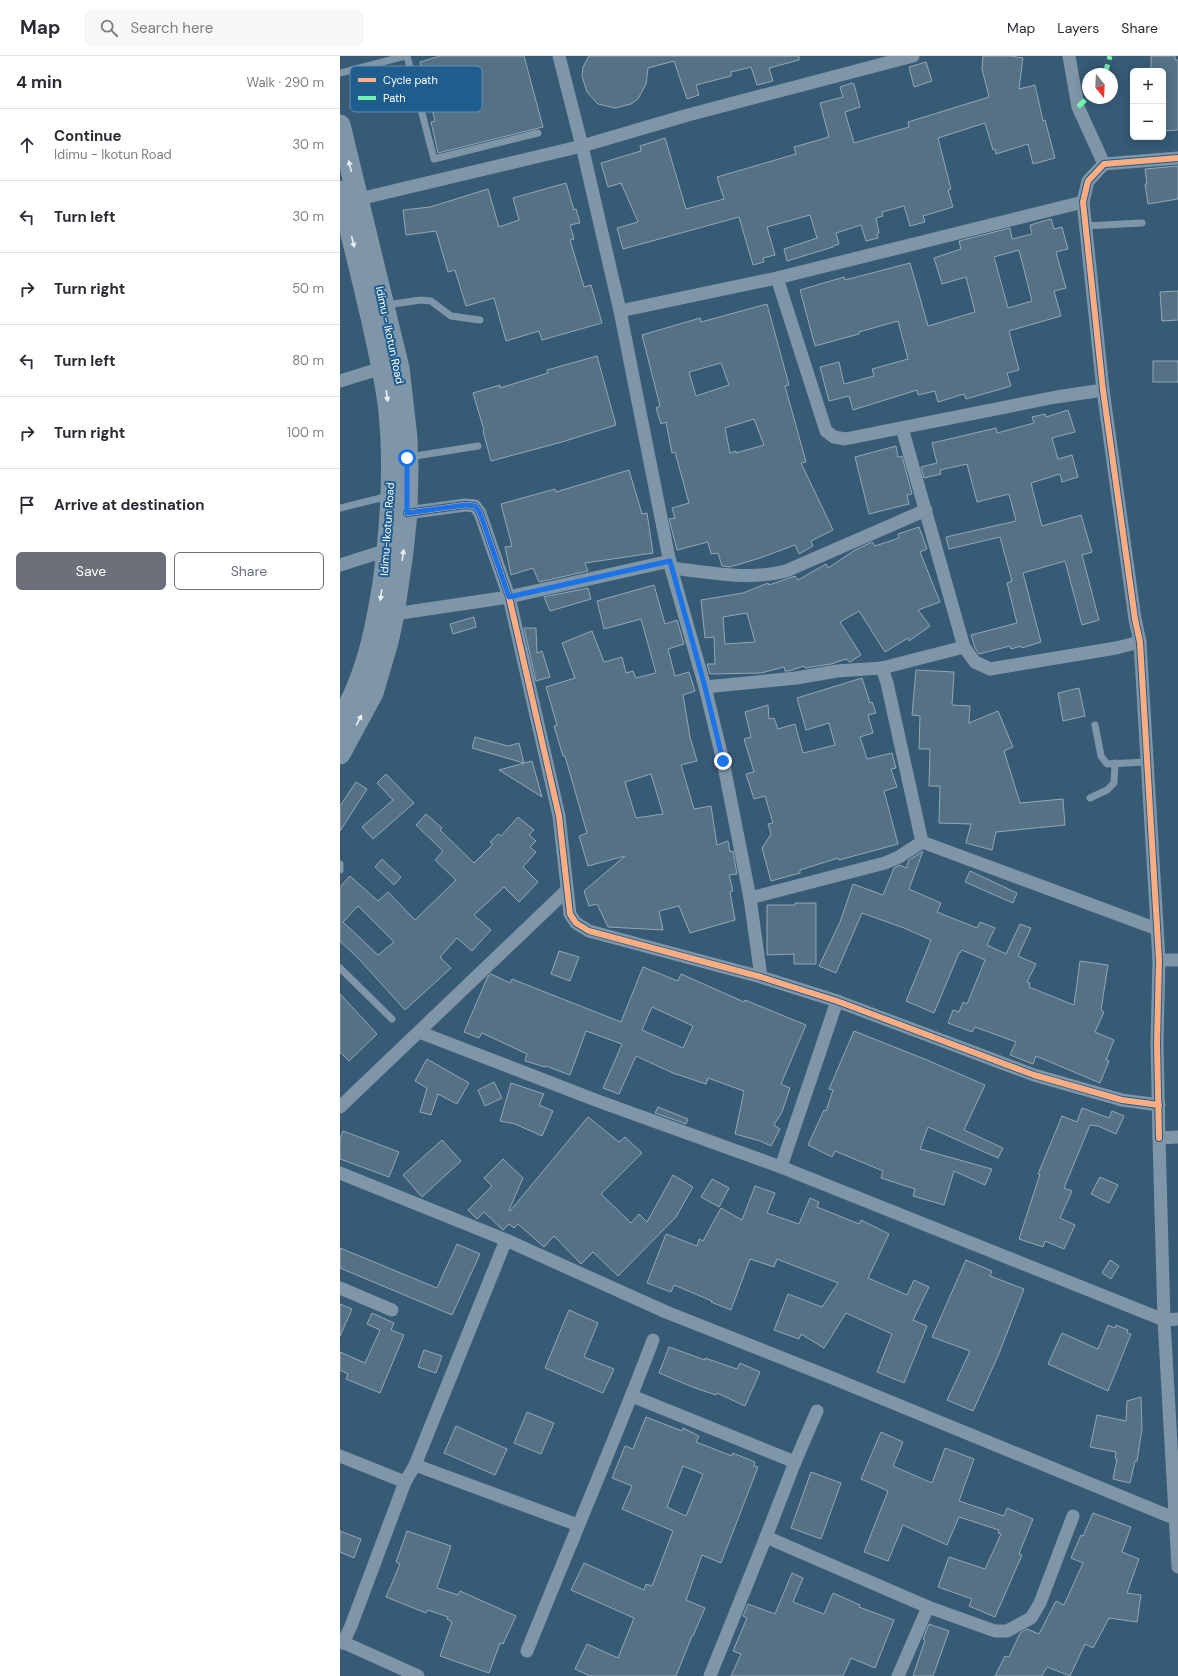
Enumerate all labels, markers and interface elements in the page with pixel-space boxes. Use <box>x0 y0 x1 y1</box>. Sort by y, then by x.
search box <box>84 10 364 46</box>
text: Map <box>20 15 60 40</box>
icon: search <box>98 17 120 39</box>
text: Search here <box>130 18 213 38</box>
text: Map <box>1007 19 1035 37</box>
text: Layers <box>1057 19 1099 37</box>
text: Share <box>1121 19 1158 37</box>
legend <box>350 66 482 112</box>
north arrow <box>1082 68 1118 104</box>
map controls <box>1130 68 1166 140</box>
button: + <box>1130 68 1166 104</box>
text: 4 min <box>16 71 62 93</box>
text: Cycle path <box>383 73 438 87</box>
text: Walk · 290 m <box>247 74 324 91</box>
text: Path <box>383 91 406 105</box>
button: − <box>1130 104 1166 140</box>
text: Continue <box>54 126 122 146</box>
icon: ahead <box>16 134 38 156</box>
text: 30 m <box>292 136 324 153</box>
text: Idimu - Ikotun Road <box>54 146 172 163</box>
one-way arrow <box>347 160 353 173</box>
icon: left <box>16 206 38 228</box>
text: Turn left <box>54 207 115 227</box>
text: 30 m <box>292 208 324 225</box>
one-way arrow <box>350 236 356 248</box>
icon: right <box>16 278 38 300</box>
text: Turn right <box>54 279 125 299</box>
text: 50 m <box>292 280 324 297</box>
street label: Idimu - Ikotun Road <box>373 285 407 385</box>
icon: left <box>16 350 38 372</box>
text: Turn left <box>54 351 115 371</box>
text: 80 m <box>292 352 324 369</box>
one-way arrow <box>384 390 390 402</box>
icon: right <box>16 422 38 444</box>
text: Turn right <box>54 423 125 443</box>
text: 100 m <box>287 424 324 441</box>
route start <box>398 449 416 467</box>
street label: Idimu-Ikotun Road <box>377 482 397 576</box>
icon: arrive <box>16 494 38 516</box>
text: Arrive at destination <box>54 495 205 515</box>
one-way arrow <box>400 549 406 561</box>
button: Save <box>16 552 166 590</box>
button: Share <box>174 552 324 590</box>
one-way arrow <box>378 589 384 602</box>
one-way arrow <box>356 714 362 726</box>
route end <box>714 752 732 770</box>

